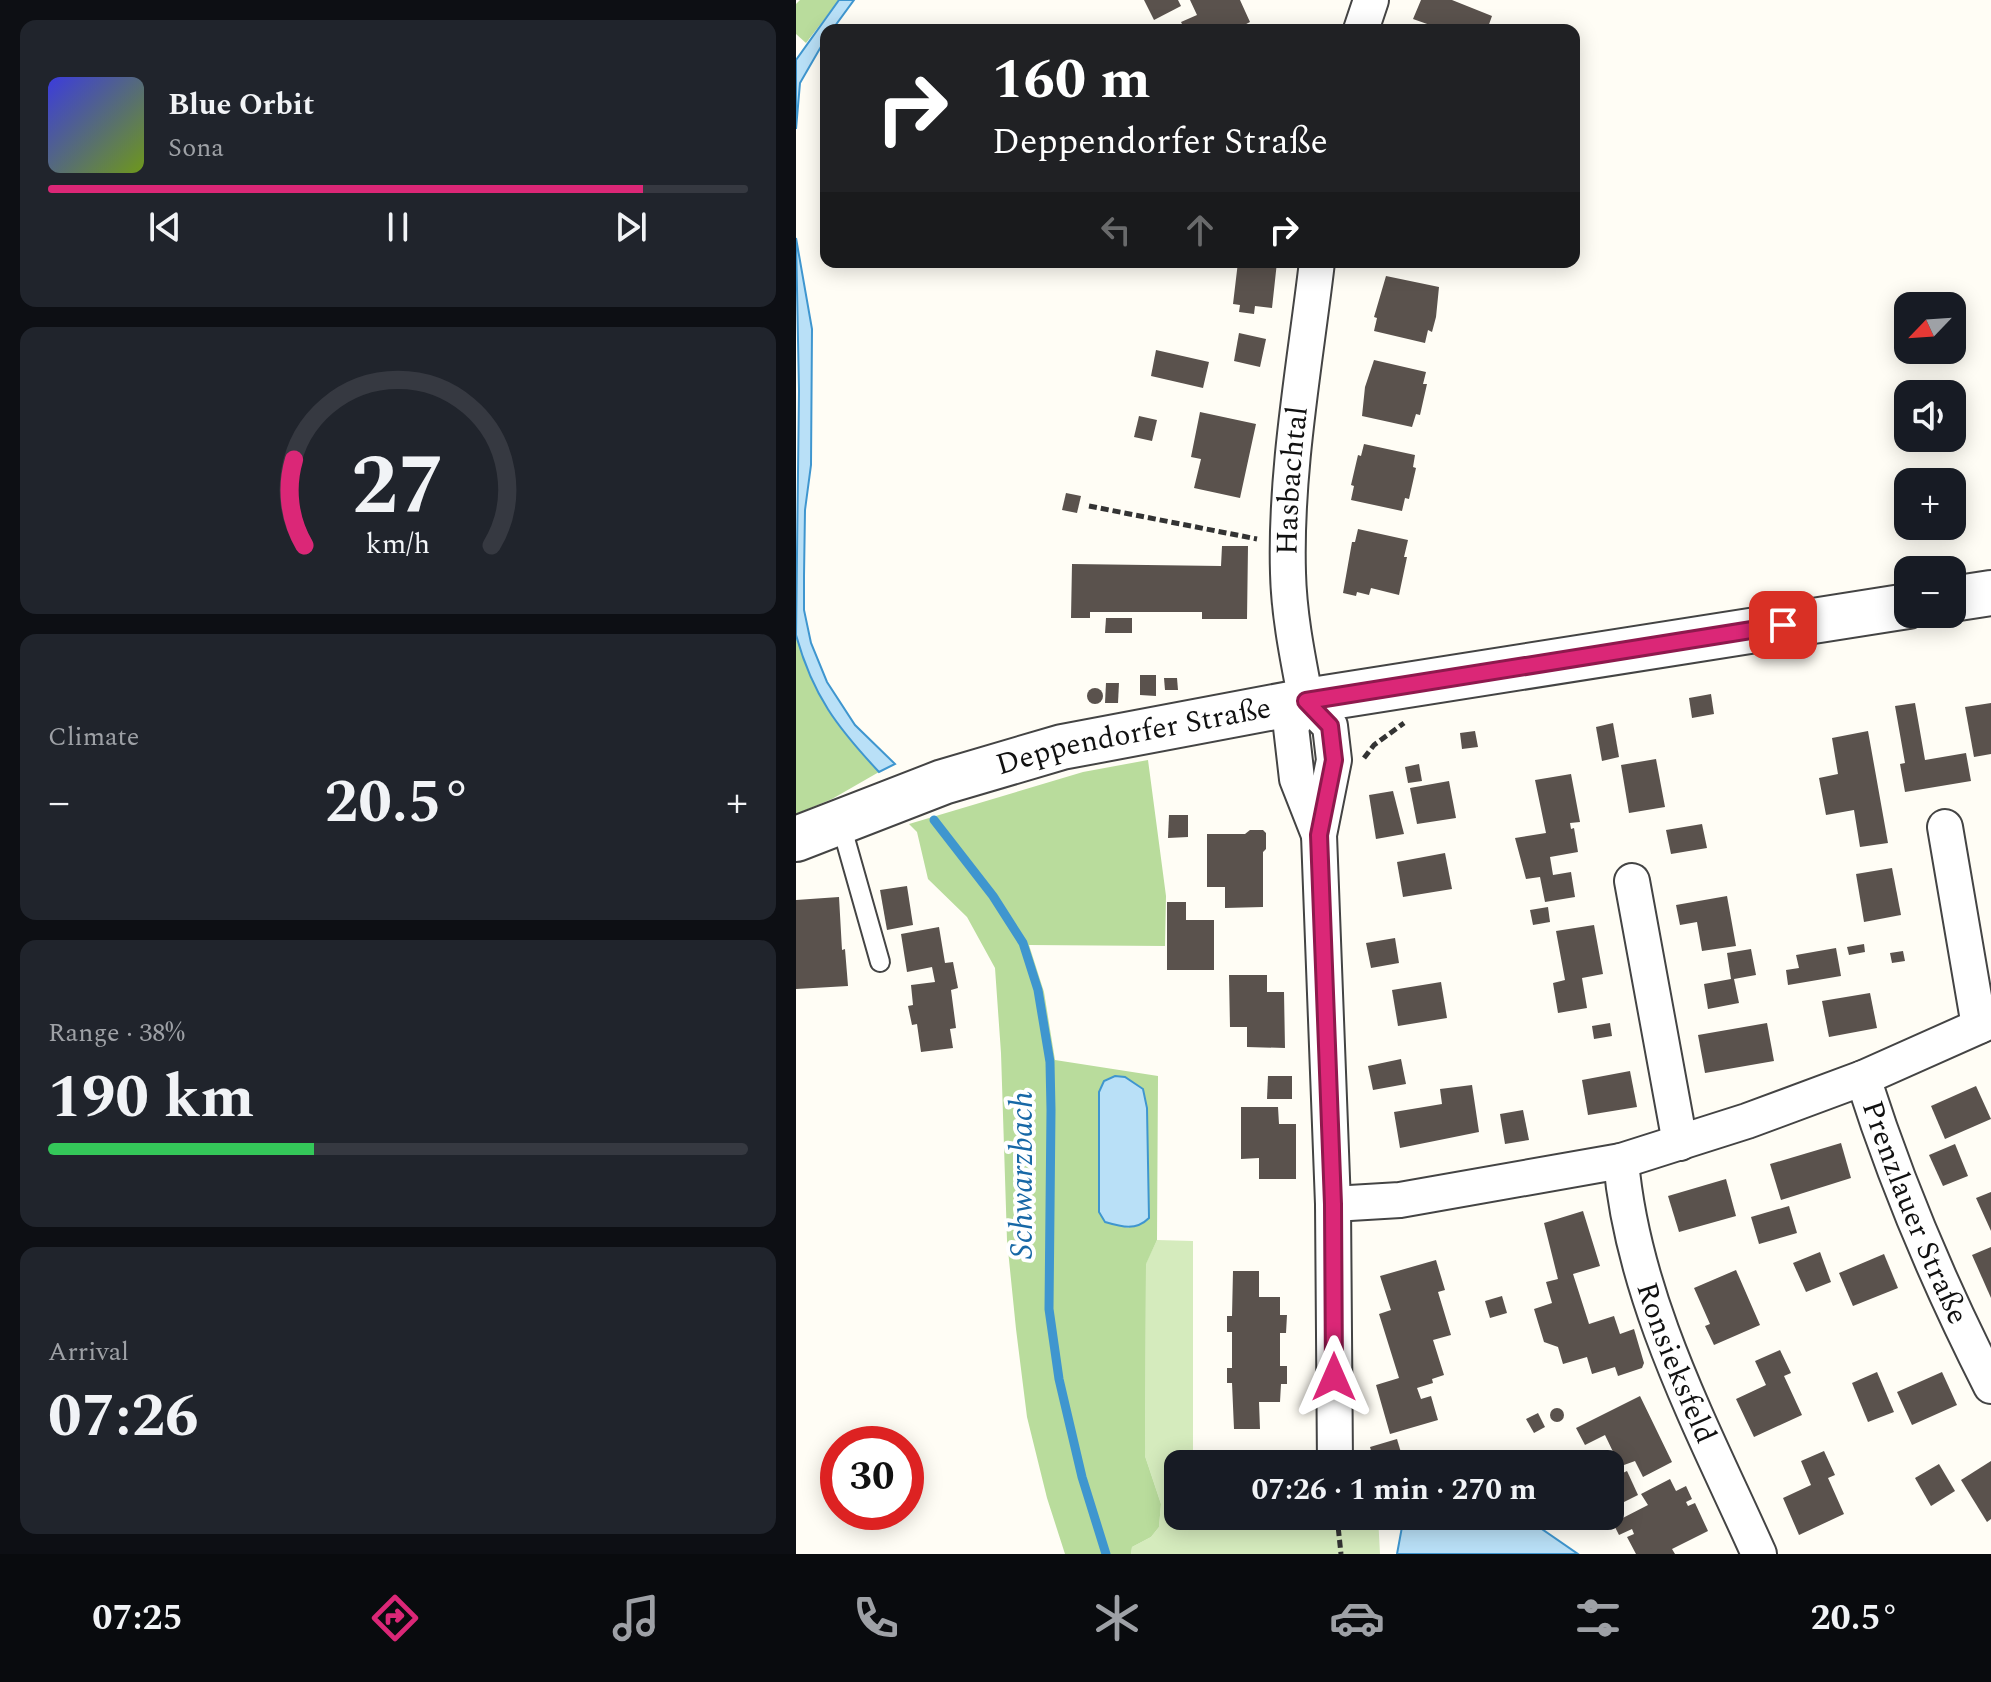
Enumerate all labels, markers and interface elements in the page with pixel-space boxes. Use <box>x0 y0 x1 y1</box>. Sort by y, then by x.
text: 160 m <box>992 38 1151 123</box>
icon: right <box>860 56 964 160</box>
text: Blue Orbit <box>168 82 314 128</box>
text: Deppendorfer Straße <box>992 115 1328 170</box>
text: Sona <box>168 128 224 168</box>
icon: previous <box>143 205 187 249</box>
icon: pause <box>376 205 420 249</box>
icon: next <box>609 205 653 249</box>
icon: left <box>1094 208 1138 252</box>
icon: ahead <box>1178 208 1222 252</box>
icon: right <box>1262 208 1306 252</box>
north arrow <box>1894 292 1966 364</box>
map controls <box>1894 292 1966 628</box>
button: sound <box>1894 380 1966 452</box>
street label: Hasbachtal <box>1265 404 1321 555</box>
text: 27 <box>351 424 445 551</box>
button: + <box>1894 468 1966 540</box>
text: km/h <box>366 523 430 566</box>
button: − <box>1894 556 1966 628</box>
pin <box>1749 591 1817 659</box>
icon: arrive <box>1761 603 1805 647</box>
street label: Deppendorfer Straße <box>991 685 1275 788</box>
text: Climate <box>48 717 139 757</box>
text: 20.5° <box>324 757 472 849</box>
text: − <box>48 769 70 836</box>
text: + <box>726 769 748 836</box>
text: Range · 38% <box>48 1013 185 1053</box>
text: 190 km <box>48 1052 254 1144</box>
water label: Schwarzbach <box>998 1091 1047 1259</box>
street label: Prenzlauer Straße <box>1849 1095 1980 1332</box>
street label: Ronsieksfeld <box>1623 1277 1728 1451</box>
text: Arrival <box>48 1332 129 1372</box>
position arrow <box>1292 1335 1376 1419</box>
text: 07:26 <box>48 1371 199 1463</box>
speed limit sign: 30 <box>820 1426 924 1530</box>
text: 07:26 · 1 min · 270 m <box>1251 1467 1537 1513</box>
icon: directions <box>367 1590 423 1646</box>
icon: music <box>608 1590 664 1646</box>
icon: phone <box>848 1590 904 1646</box>
icon: climate <box>1089 1590 1145 1646</box>
icon: car <box>1329 1590 1385 1646</box>
icon: filters <box>1570 1590 1626 1646</box>
text: 07:25 <box>92 1591 183 1646</box>
text: 20.5° <box>1810 1591 1899 1646</box>

